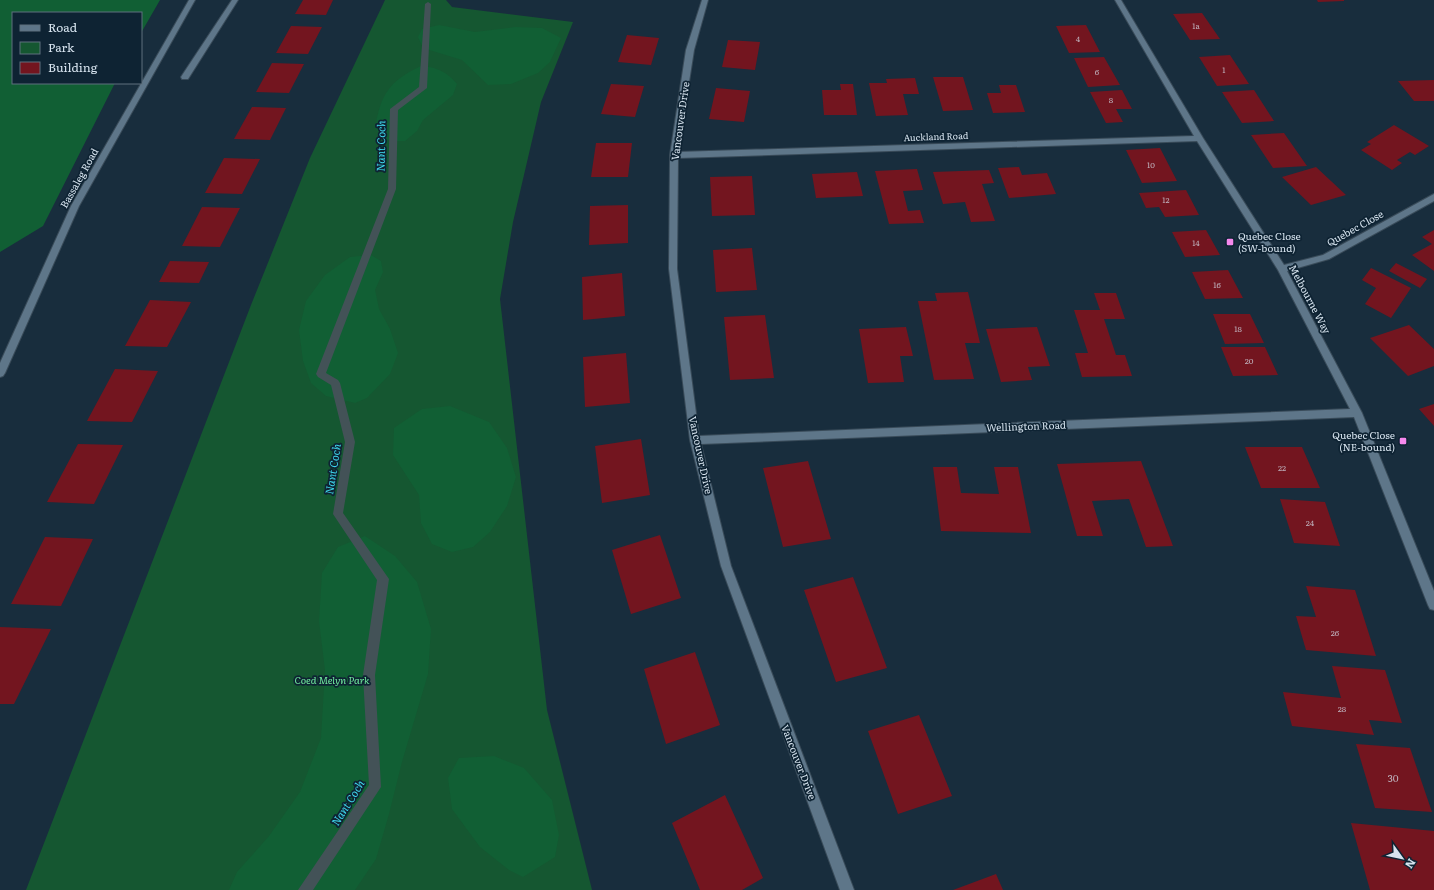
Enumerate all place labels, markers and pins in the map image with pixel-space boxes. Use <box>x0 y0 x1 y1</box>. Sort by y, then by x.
place label: Quebec Close (SW-bound) <box>1238 228 1301 255</box>
marker: Quebec Close (SW-bound) <box>1225 237 1235 247</box>
place label: Quebec Close (NE-bound) <box>1332 427 1395 454</box>
marker: Quebec Close (NE-bound) <box>1398 436 1408 446</box>

